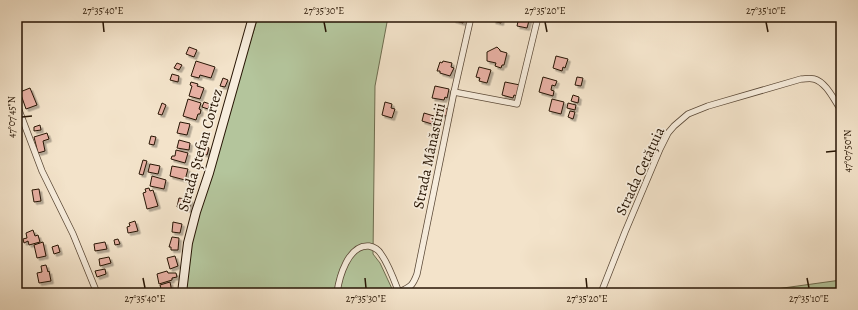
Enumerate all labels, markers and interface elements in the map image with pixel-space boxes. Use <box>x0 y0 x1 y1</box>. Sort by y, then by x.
text: 27°35'40"E <box>83 4 124 17</box>
text: 27°35'30"E <box>304 4 344 17</box>
text: 27°35'20"E <box>524 4 566 17</box>
text: 27°35'10"E <box>746 4 786 17</box>
street label: Strada Ștefan Cortez <box>173 86 227 214</box>
text: 47°07'45"N <box>5 96 18 138</box>
street label: Strada Mânăstirii <box>408 101 450 211</box>
street label: Strada Cetățuia <box>611 123 669 219</box>
text: 47°07'50"N <box>841 130 854 172</box>
text: 27°35'40"E <box>125 292 166 305</box>
text: 27°35'30"E <box>346 292 386 305</box>
text: 27°35'20"E <box>566 292 608 305</box>
text: 27°35'10"E <box>789 292 829 305</box>

